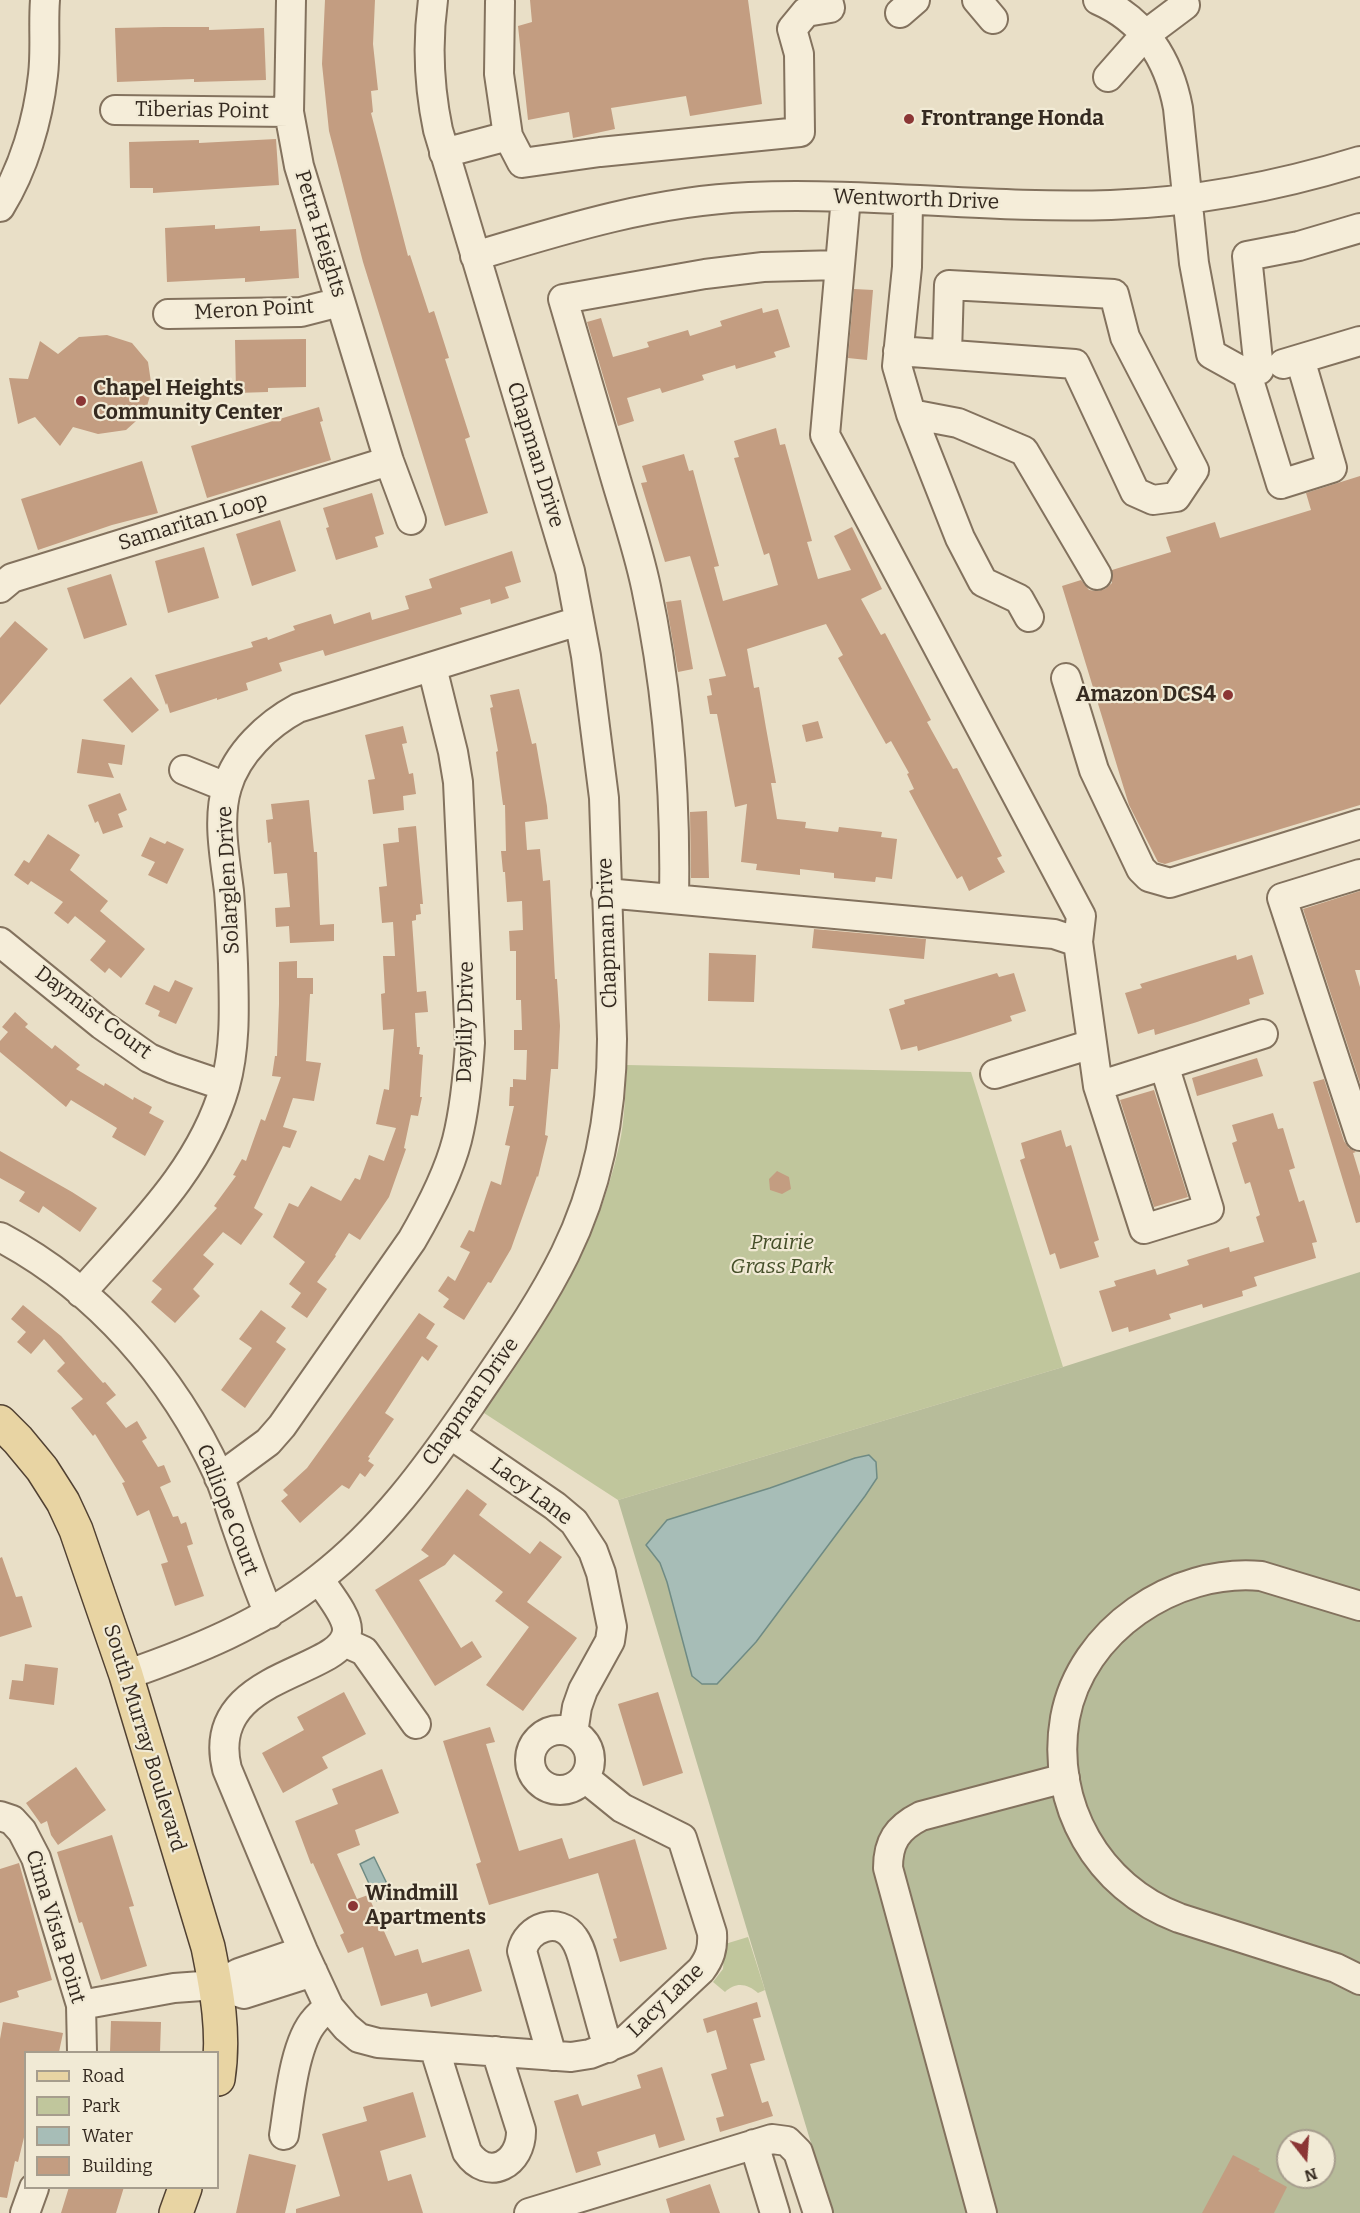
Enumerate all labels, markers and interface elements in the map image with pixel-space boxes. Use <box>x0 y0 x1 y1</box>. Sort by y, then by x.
street label: Tiberias Point <box>135 97 269 125</box>
place label: Frontrange Honda <box>921 106 1104 132</box>
marker: Frontrange Honda <box>902 112 916 126</box>
street label: Petra Heights <box>289 167 351 301</box>
street label: Wentworth Drive <box>832 185 1000 215</box>
street label: Meron Point <box>194 294 314 326</box>
place label: Chapel Heights Community Center <box>93 376 282 426</box>
street label: Chapman Drive <box>501 379 569 531</box>
marker: Chapel Heights Community Center <box>74 394 88 408</box>
street label: Samaritan Loop <box>115 487 271 557</box>
place label: Amazon DCS4 <box>1076 682 1216 708</box>
marker: Amazon DCS4 <box>1221 688 1235 702</box>
street label: Solarglen Drive <box>213 805 245 955</box>
street label: Chapman Drive <box>593 857 623 1009</box>
street label: Daymist Court <box>30 961 156 1065</box>
street label: Daylily Drive <box>452 961 480 1083</box>
park label: Prairie Grass Park <box>730 1230 834 1280</box>
street label: Chapman Drive <box>417 1333 525 1471</box>
street label: Calliope Court <box>190 1441 264 1579</box>
street label: Lacy Lane <box>485 1453 577 1531</box>
street label: South Murray Boulevard <box>97 1621 191 1855</box>
street label: Cima Vista Point <box>20 1847 90 2007</box>
place label: Windmill Apartments <box>365 1881 486 1931</box>
marker: Windmill Apartments <box>346 1899 360 1913</box>
street label: Lacy Lane <box>623 1959 709 2043</box>
legend <box>24 2051 219 2189</box>
text: Road <box>82 2065 124 2087</box>
text: Park <box>82 2095 120 2117</box>
text: Water <box>82 2125 133 2147</box>
north arrow <box>1276 2129 1336 2189</box>
text: Building <box>82 2155 153 2177</box>
text: N <box>1302 2164 1320 2186</box>

